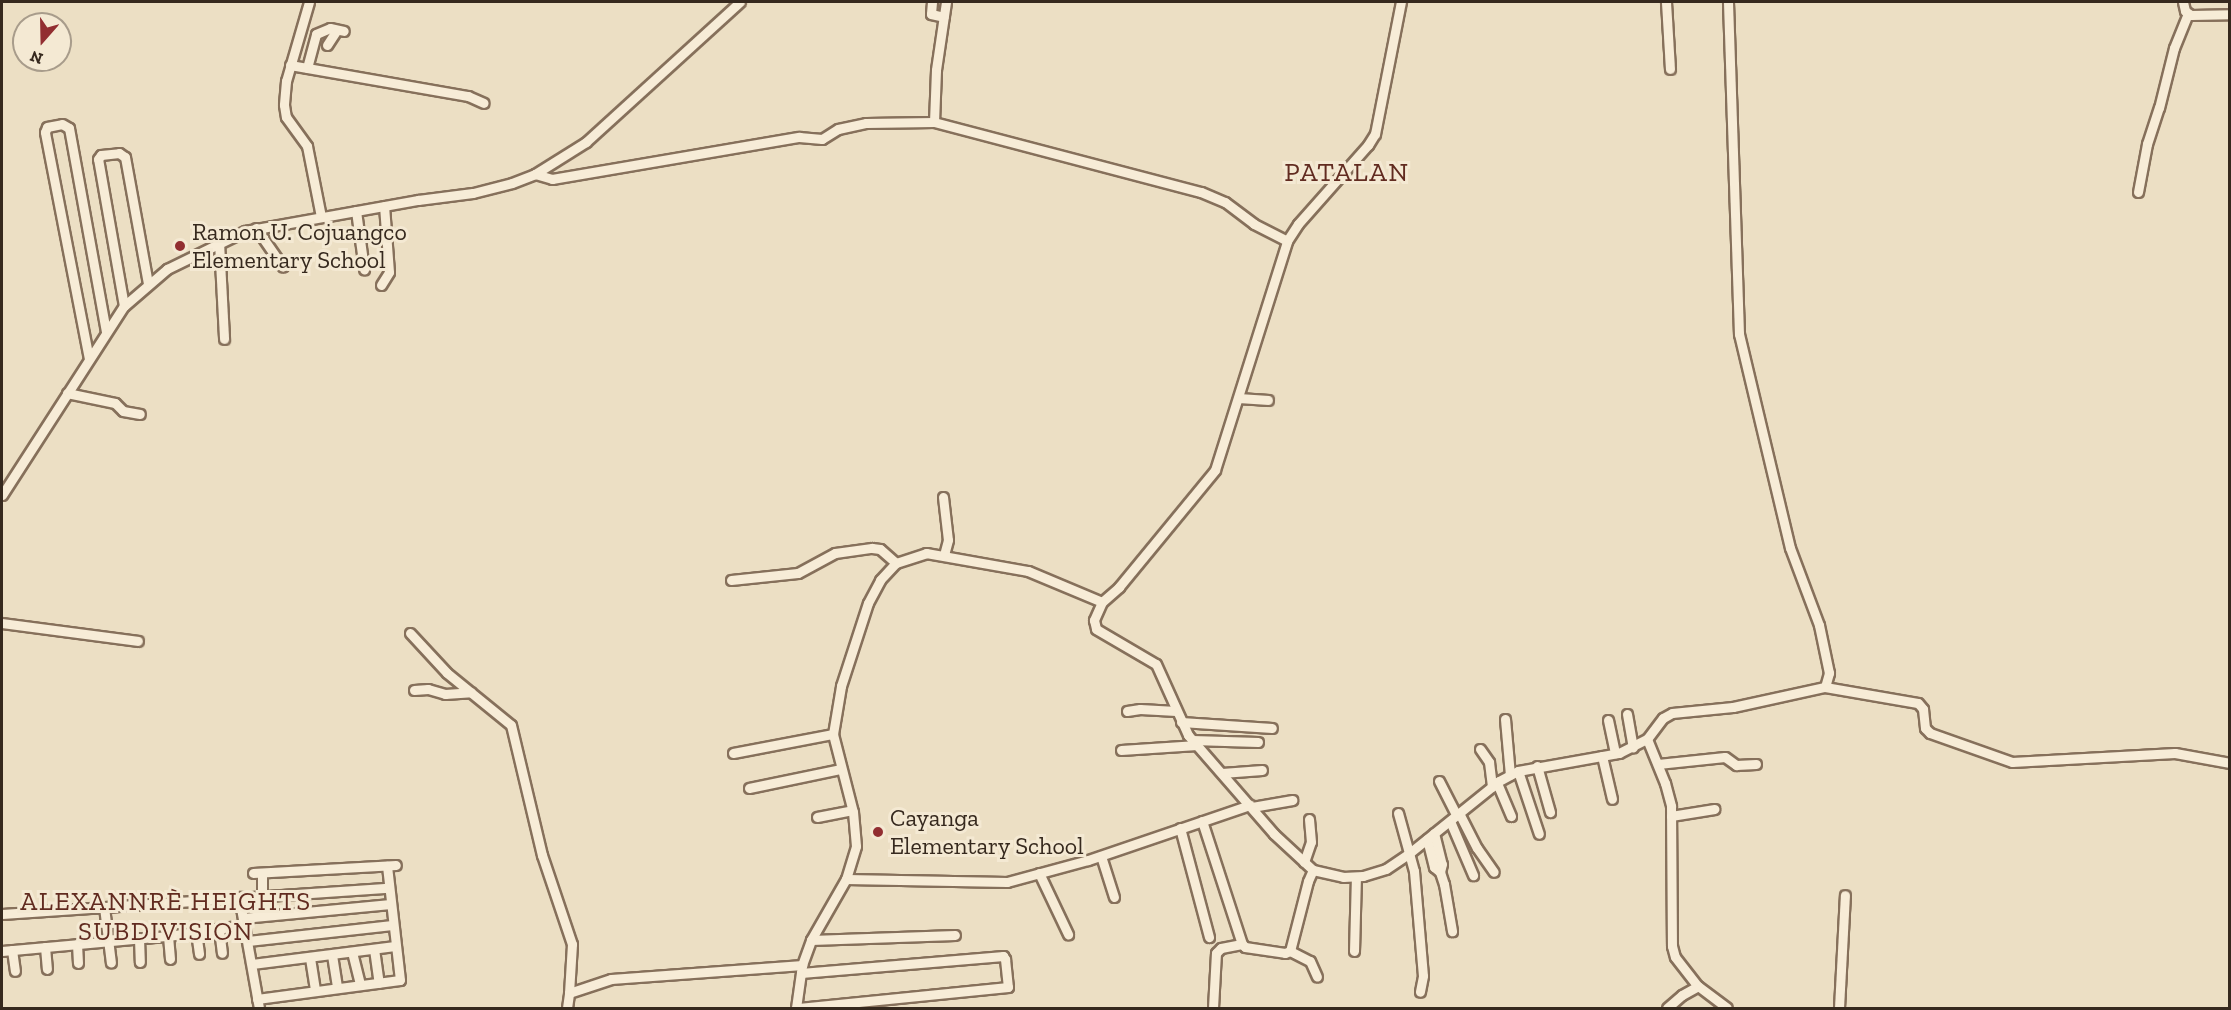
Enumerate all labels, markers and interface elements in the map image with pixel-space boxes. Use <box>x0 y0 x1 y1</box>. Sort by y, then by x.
north arrow <box>12 12 72 72</box>
text: N <box>27 46 45 69</box>
district label: PATALAN <box>1284 157 1410 189</box>
place label: Ramon U. Cojuangco Elementary School <box>192 218 407 274</box>
marker: Ramon U. Cojuangco Elementary School <box>173 239 187 253</box>
place label: Cayanga Elementary School <box>890 804 1084 860</box>
marker: Cayanga Elementary School <box>871 825 885 839</box>
district label: ALEXANNRÈ HEIGHTS SUBDIVISION <box>20 886 312 948</box>

